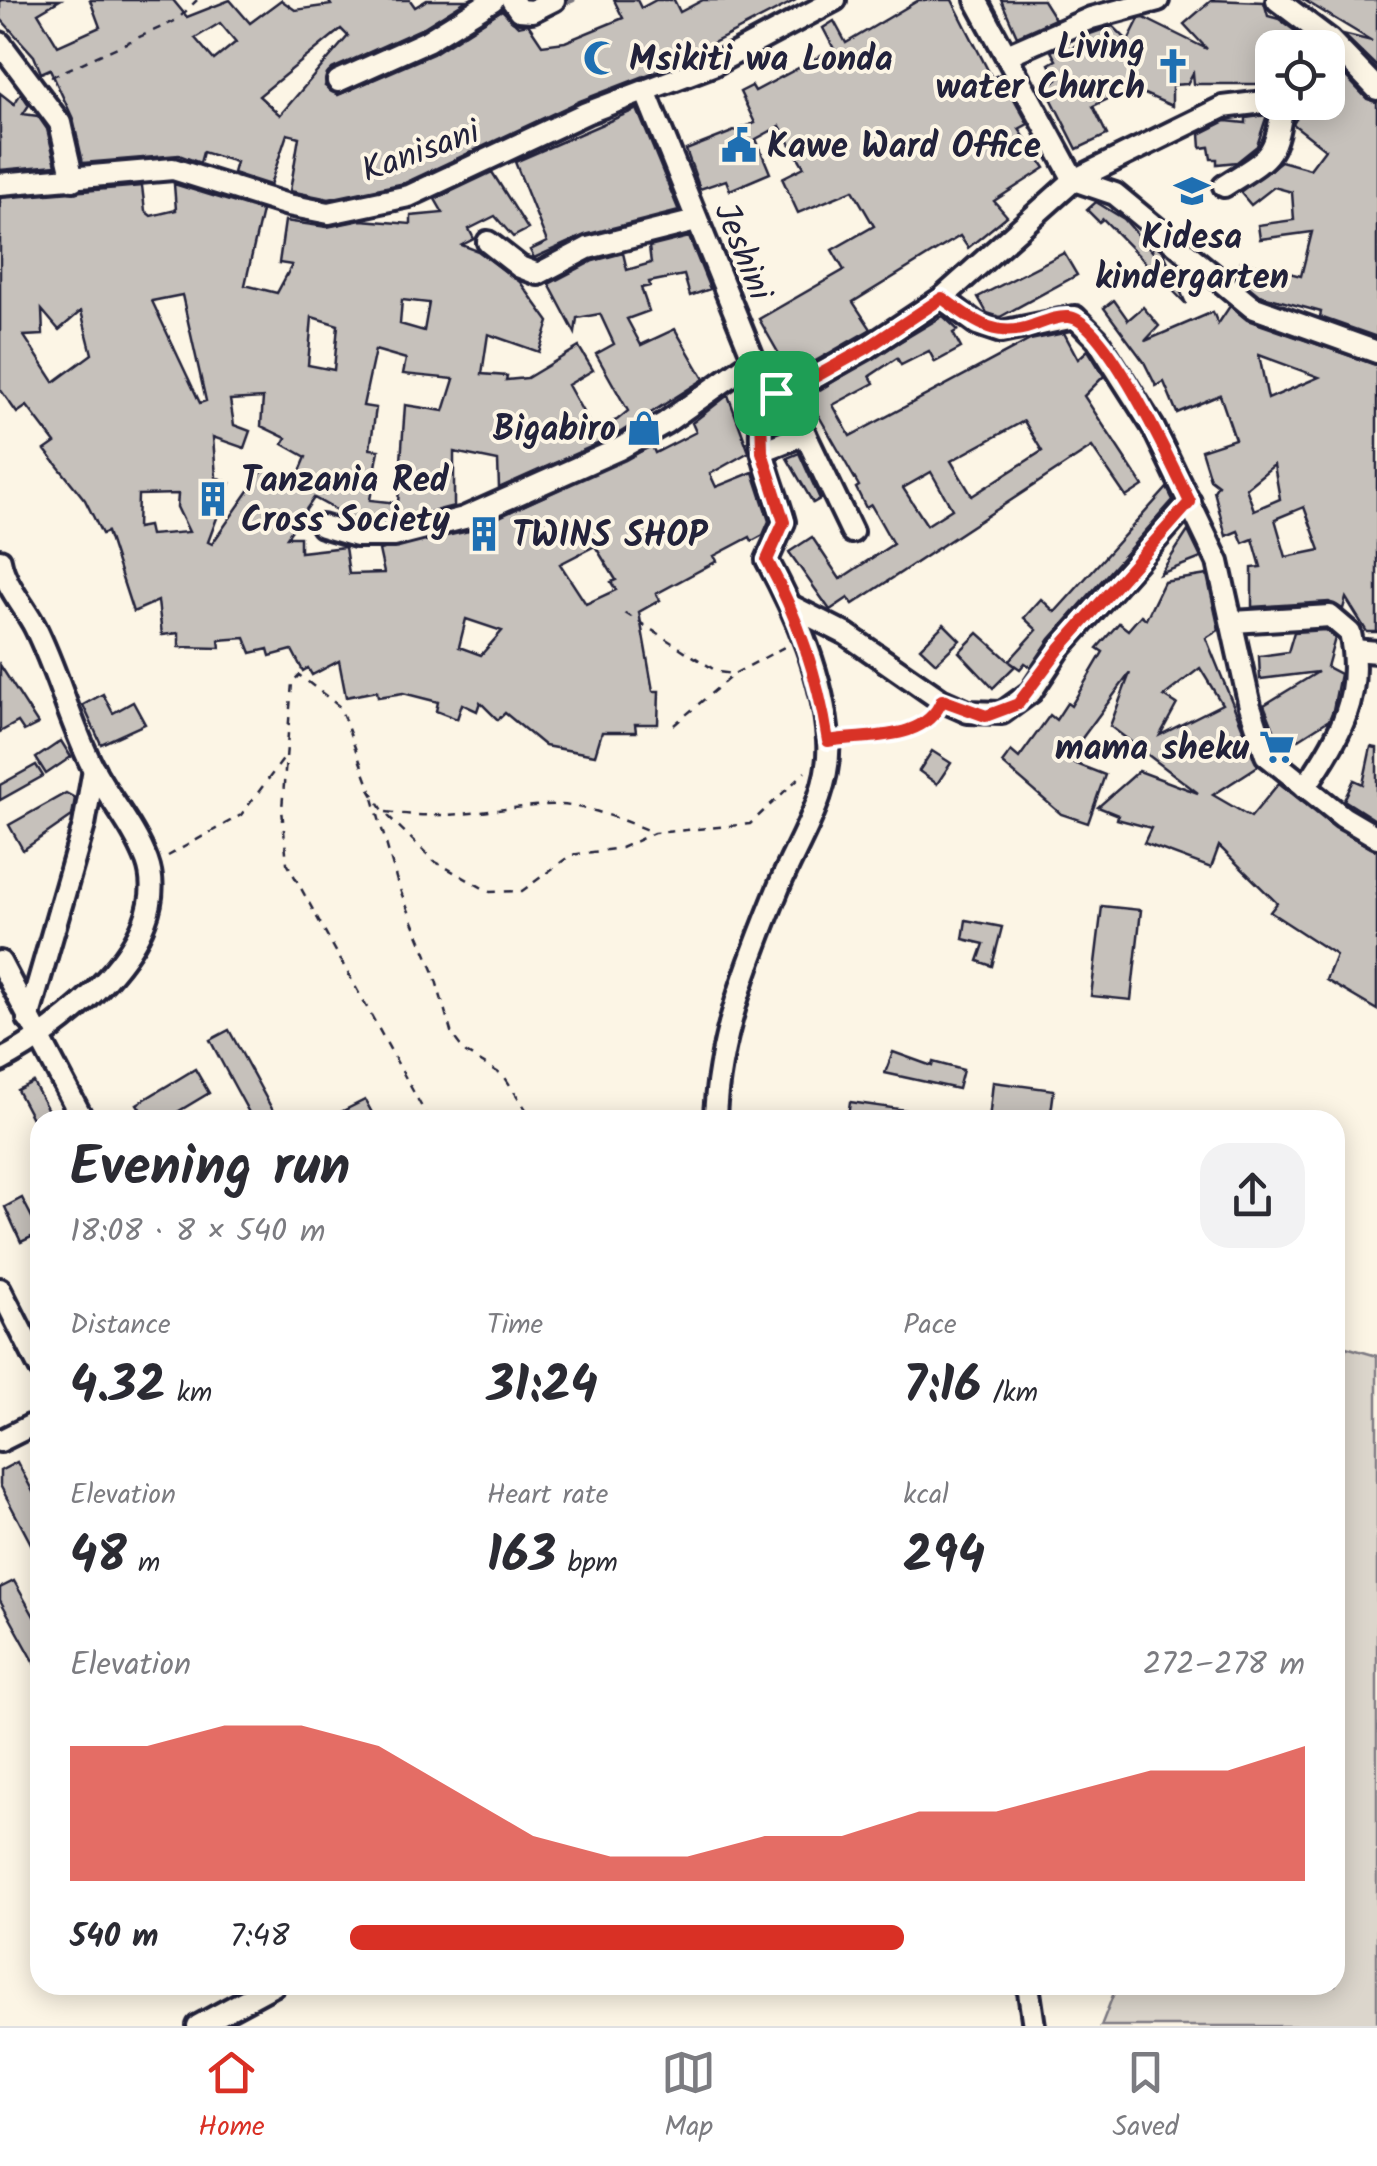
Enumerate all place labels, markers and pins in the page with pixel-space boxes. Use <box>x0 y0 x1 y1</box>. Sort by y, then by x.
place label: Living water Church <box>935 21 1145 117</box>
place label: Msikiti wa Londa <box>629 33 893 89</box>
mosque icon: Msikiti wa Londa <box>582 39 620 77</box>
church icon: Living water Church <box>1154 47 1192 85</box>
place label: Kawe Ward Office <box>767 120 1041 176</box>
public building icon: Kawe Ward Office <box>720 126 758 164</box>
school or university icon: Kidesa kindergarten <box>1173 172 1211 210</box>
place label: Kidesa kindergarten <box>1095 211 1289 307</box>
pin <box>734 351 819 436</box>
place label: Bigabiro <box>493 403 616 459</box>
shop icon: Bigabiro <box>625 409 663 447</box>
place label: Tanzania Red Cross Society <box>241 454 451 550</box>
building icon: Tanzania Red Cross Society <box>194 480 232 518</box>
place label: TWINS SHOP <box>512 509 709 565</box>
building icon: TWINS SHOP <box>465 515 503 553</box>
place label: mama sheku <box>1055 722 1250 778</box>
supermarket icon: mama sheku <box>1258 728 1296 766</box>

